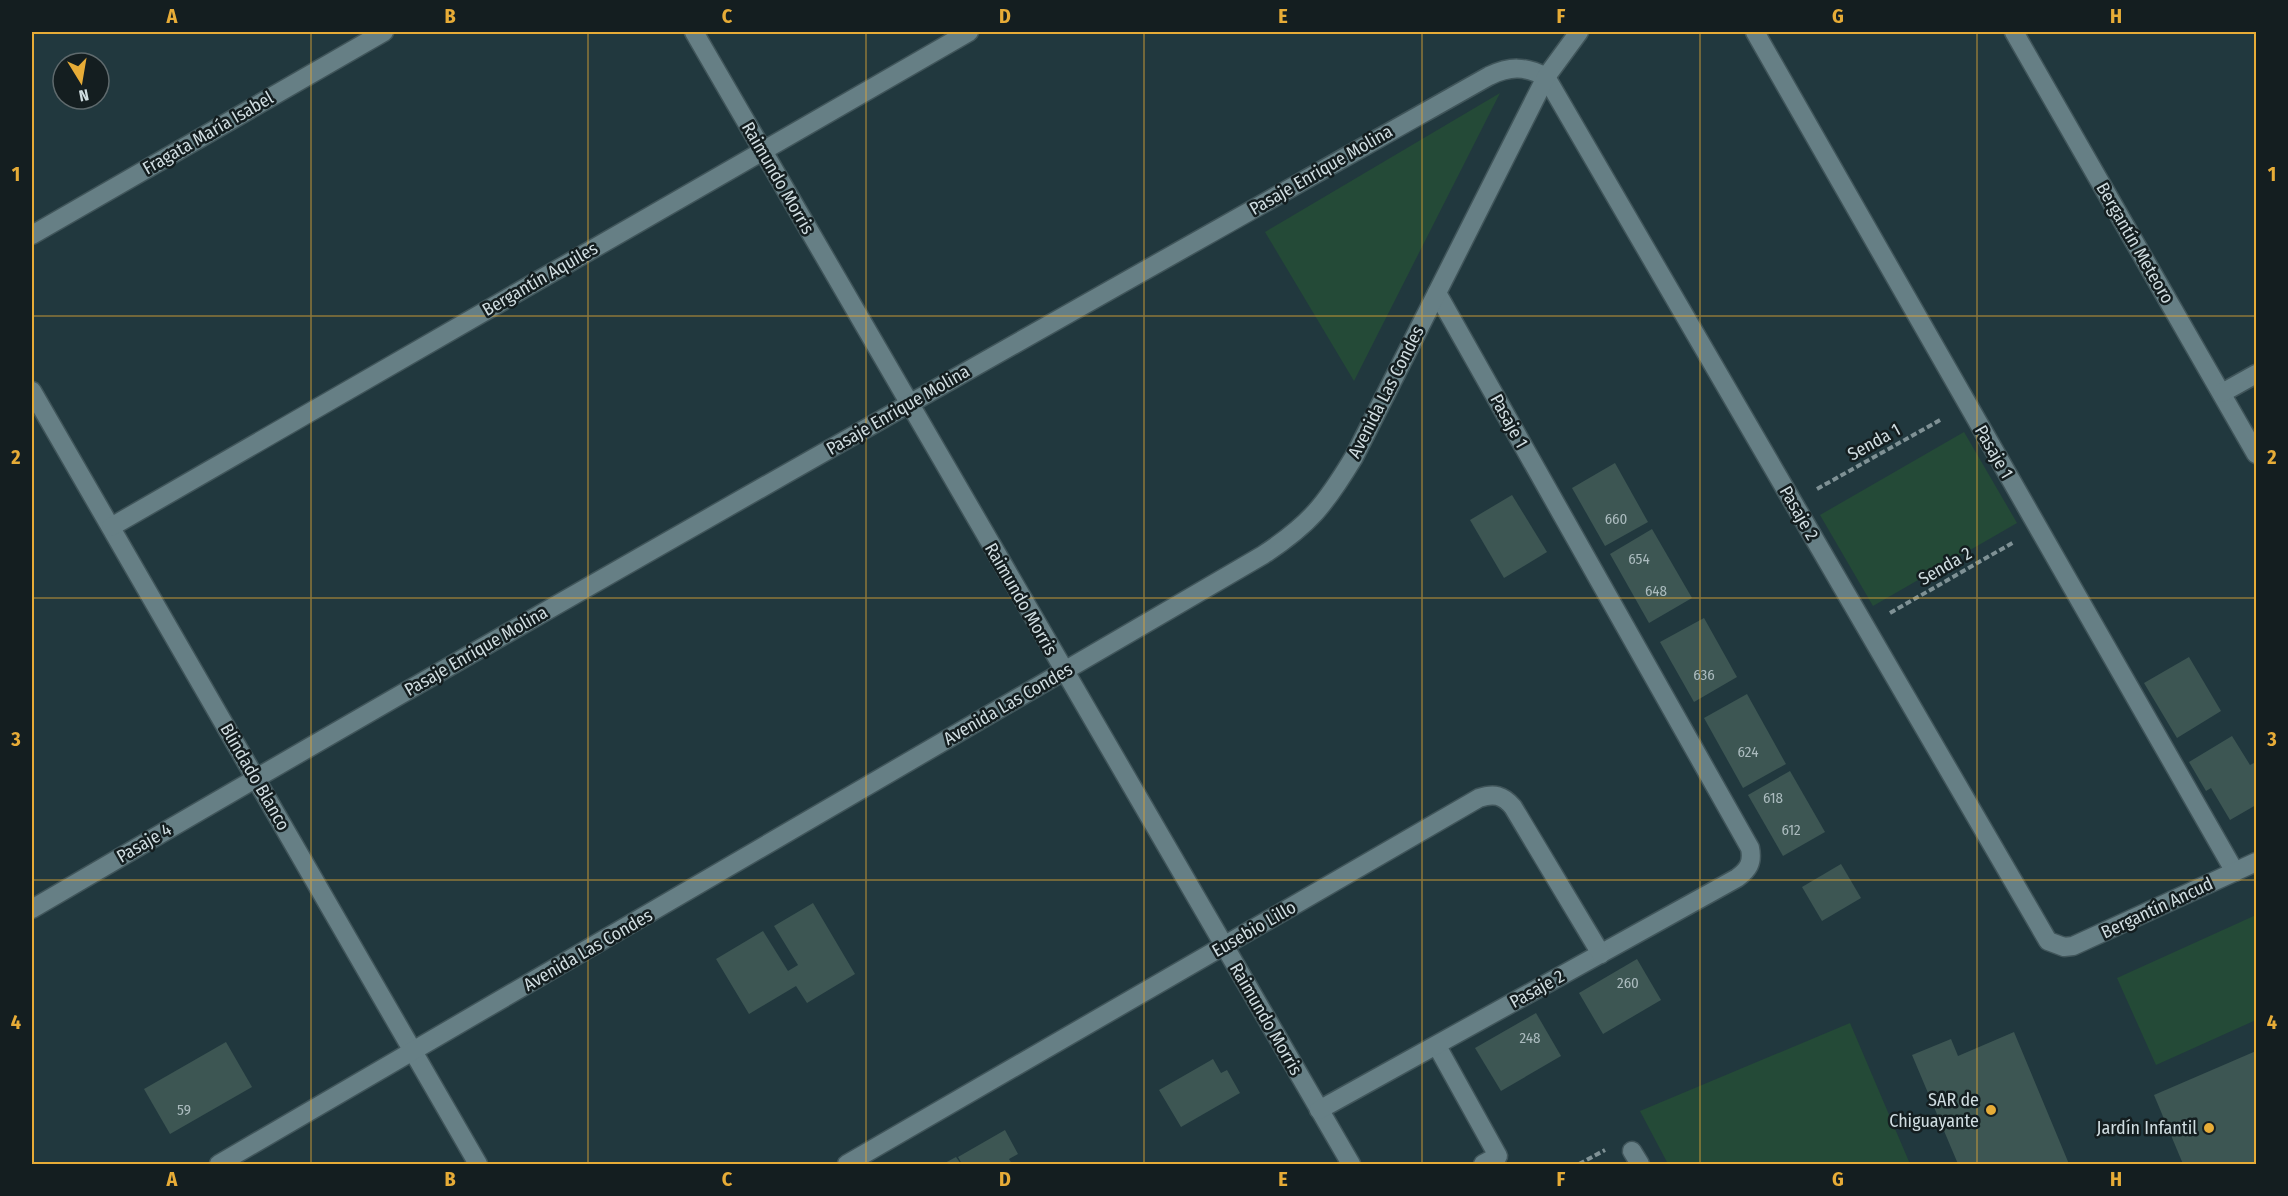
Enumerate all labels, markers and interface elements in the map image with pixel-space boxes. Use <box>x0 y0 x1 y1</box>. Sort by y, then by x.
text: A <box>166 4 179 28</box>
text: B <box>444 4 456 28</box>
text: C <box>722 4 733 28</box>
text: D <box>999 4 1011 28</box>
text: E <box>1278 4 1288 28</box>
text: F <box>1557 4 1566 28</box>
text: G <box>1832 4 1844 28</box>
text: H <box>2110 4 2122 28</box>
north arrow <box>51 51 111 111</box>
text: N <box>77 85 90 105</box>
street label: Fragata María Isabel <box>139 87 277 179</box>
street label: Raimundo Morris <box>737 118 819 238</box>
street label: Pasaje Enrique Molina <box>1246 120 1397 220</box>
text: 1 <box>12 162 20 186</box>
text: 1 <box>2268 162 2276 186</box>
street label: Bergantín Meteoro <box>2091 179 2179 307</box>
street label: Bergantín Aquiles <box>478 237 602 321</box>
street label: Avenida Las Condes <box>1343 322 1429 462</box>
street label: Pasaje Enrique Molina <box>823 360 974 460</box>
street label: Pasaje 1 <box>1485 390 1533 452</box>
street label: Senda 1 <box>1844 419 1904 465</box>
street label: Pasaje 1 <box>1970 421 2018 483</box>
text: 2 <box>10 445 21 469</box>
text: 2 <box>2266 445 2277 469</box>
street label: Pasaje 2 <box>1775 482 1823 544</box>
house number: 660 <box>1605 510 1627 528</box>
street label: Raimundo Morris <box>980 539 1062 659</box>
street label: Senda 2 <box>1914 542 1976 590</box>
house number: 654 <box>1628 550 1650 568</box>
house number: 648 <box>1645 582 1667 600</box>
street label: Pasaje Enrique Molina <box>401 601 552 701</box>
street label: Avenida Las Condes <box>940 658 1077 750</box>
house number: 636 <box>1693 666 1715 684</box>
street label: Blindado Blanco <box>215 720 295 834</box>
text: 3 <box>10 727 21 751</box>
text: 3 <box>2266 727 2277 751</box>
house number: 624 <box>1738 743 1758 761</box>
house number: 618 <box>1763 789 1783 807</box>
street label: Pasaje 4 <box>113 818 176 867</box>
house number: 612 <box>1781 821 1801 839</box>
street label: Bergantín Ancud <box>2098 872 2216 944</box>
street label: Eusebio Lillo <box>1208 896 1300 962</box>
street label: Avenida Las Condes <box>520 904 657 996</box>
street label: Raimundo Morris <box>1225 959 1307 1079</box>
street label: Pasaje 2 <box>1506 965 1568 1013</box>
house number: 260 <box>1617 974 1639 992</box>
text: 4 <box>11 1010 21 1034</box>
text: 4 <box>2267 1010 2277 1034</box>
house number: 248 <box>1519 1029 1541 1047</box>
place label: SAR de Chiguayante <box>1889 1089 1979 1132</box>
house number: 59 <box>177 1101 191 1119</box>
marker: SAR de Chiguayante <box>1984 1103 1998 1117</box>
place label: Jardín Infantil <box>2097 1117 2197 1139</box>
marker: Jardín Infantil <box>2202 1121 2216 1135</box>
text: A <box>166 1167 179 1191</box>
text: B <box>444 1167 456 1191</box>
text: C <box>722 1167 733 1191</box>
text: D <box>999 1167 1011 1191</box>
text: E <box>1278 1167 1288 1191</box>
text: F <box>1557 1167 1566 1191</box>
text: G <box>1832 1167 1844 1191</box>
text: H <box>2110 1167 2122 1191</box>

